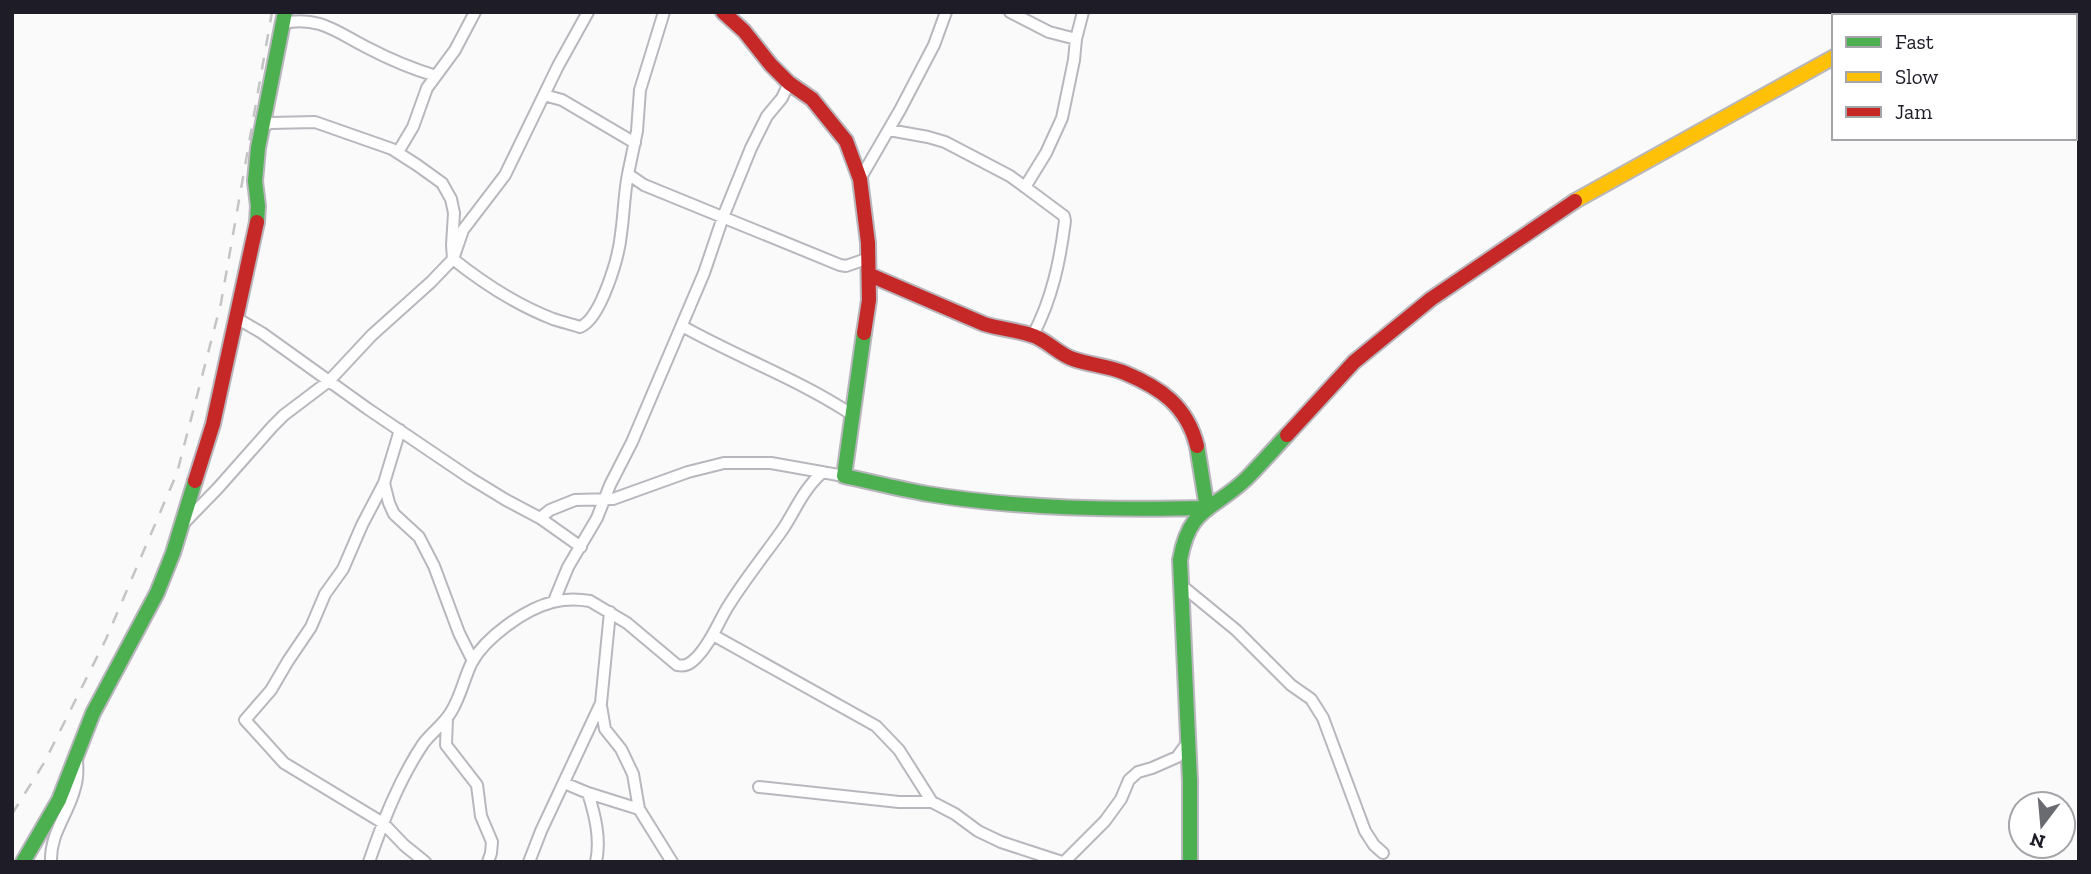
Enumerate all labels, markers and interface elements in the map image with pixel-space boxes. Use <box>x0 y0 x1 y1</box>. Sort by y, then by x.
legend <box>1832 14 2077 140</box>
text: Fast <box>1895 29 1934 54</box>
text: Slow <box>1895 64 1938 89</box>
text: Jam <box>1895 99 1932 124</box>
north arrow <box>2007 790 2077 860</box>
text: N <box>2027 828 2048 854</box>

